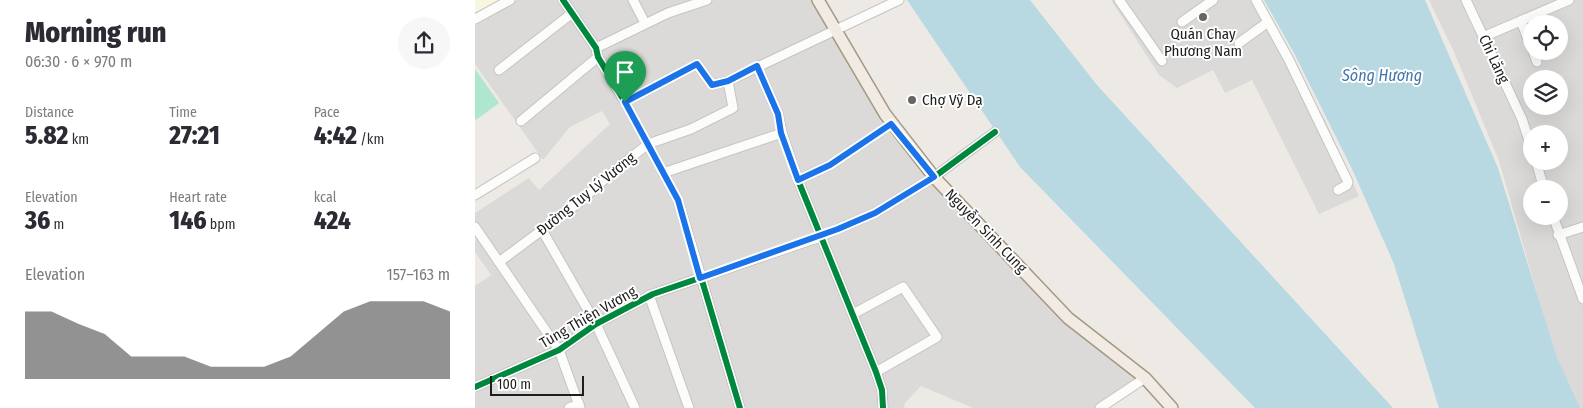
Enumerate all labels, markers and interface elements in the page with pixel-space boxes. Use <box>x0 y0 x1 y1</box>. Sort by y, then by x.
marker: Quán Chay Phương Nam <box>1197 11 1209 23</box>
map controls <box>1523 15 1568 225</box>
button: locate <box>1523 15 1568 60</box>
text: Morning run <box>25 16 166 49</box>
button: share <box>398 17 450 69</box>
place label: Quán Chay Phương Nam <box>1164 25 1242 60</box>
street label: Chi Lăng <box>1475 32 1513 86</box>
pin <box>604 51 646 102</box>
text: 06:30 · 6 × 970 m <box>25 52 132 71</box>
icon: arrive <box>611 58 639 86</box>
water label: Sông Hương <box>1341 66 1422 85</box>
button: layers <box>1523 70 1568 115</box>
place label: Chợ Vỹ Dạ <box>922 91 983 109</box>
marker: Chợ Vỹ Dạ <box>906 94 918 106</box>
text: Distance <box>25 104 74 121</box>
text: Time <box>169 104 197 121</box>
text: Pace <box>314 104 340 121</box>
text: 5.82 <box>25 121 68 151</box>
text: 27:21 <box>169 121 220 151</box>
text: 4:42 <box>314 121 357 151</box>
button: + <box>1523 125 1568 170</box>
text: km <box>68 131 89 148</box>
text: /km <box>357 131 384 148</box>
street label: Đường Tuy Lý Vương <box>533 149 639 239</box>
button: − <box>1523 180 1568 225</box>
street label: Nguyễn Sinh Cung <box>941 185 1031 277</box>
text: Elevation <box>25 189 78 206</box>
text: Heart rate <box>169 189 227 206</box>
text: kcal <box>314 189 336 206</box>
text: 36 <box>25 206 50 236</box>
text: 146 <box>169 206 207 236</box>
text: 424 <box>314 206 351 236</box>
text: m <box>50 216 64 233</box>
text: bpm <box>207 216 236 233</box>
text: Elevation <box>25 265 85 284</box>
text: 157–163 m <box>386 265 450 284</box>
street label: Tùng Thiện Vương <box>536 282 640 352</box>
scale bar <box>490 373 584 396</box>
text: 100 m <box>497 376 531 393</box>

